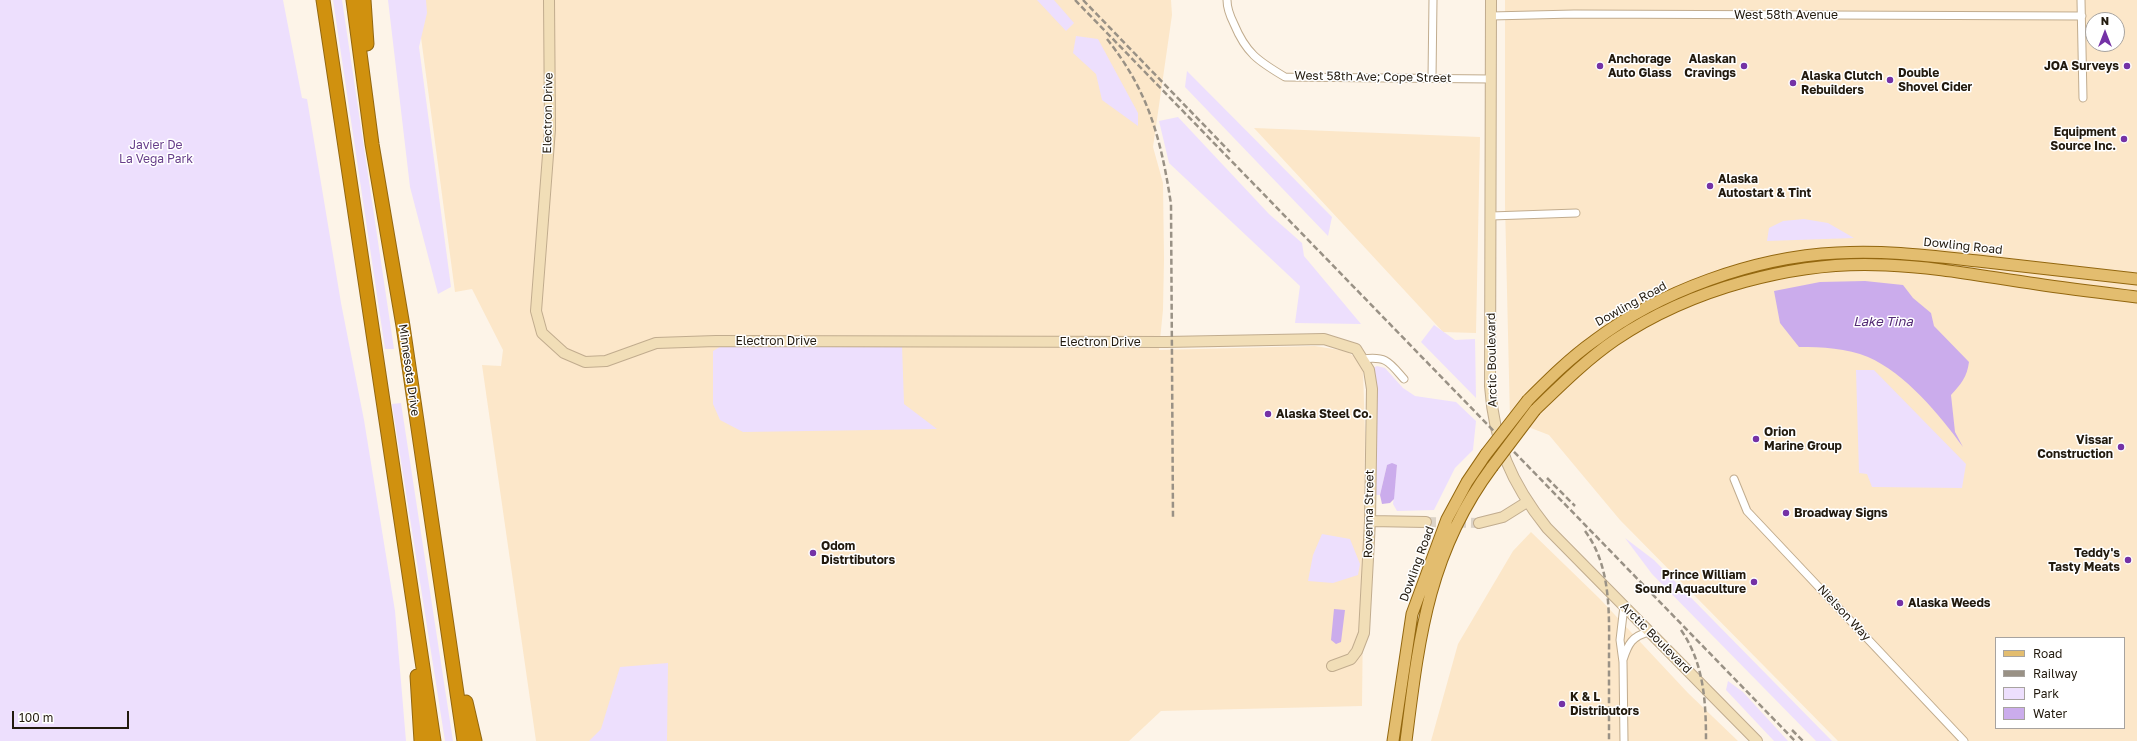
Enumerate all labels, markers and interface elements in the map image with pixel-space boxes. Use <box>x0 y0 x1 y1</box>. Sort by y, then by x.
street label: West 58th Avenue <box>1734 8 1838 22</box>
north arrow <box>2085 12 2125 52</box>
text: N <box>2101 14 2109 27</box>
place label: Anchorage Auto Glass <box>1608 52 1672 80</box>
place label: Alaskan Cravings <box>1684 52 1736 80</box>
place label: JOA Surveys <box>2044 59 2119 73</box>
marker: Anchorage Auto Glass <box>1595 61 1605 71</box>
marker: Alaskan Cravings <box>1739 61 1749 71</box>
marker: JOA Surveys <box>2122 61 2132 71</box>
place label: Double Shovel Cider <box>1898 66 1972 94</box>
street label: West 58th Ave; Cope Street <box>1294 68 1452 86</box>
place label: Alaska Clutch Rebuilders <box>1801 69 1883 97</box>
street label: Electron Drive <box>540 72 556 154</box>
marker: Double Shovel Cider <box>1885 75 1895 85</box>
marker: Alaska Clutch Rebuilders <box>1788 78 1798 88</box>
place label: Equipment Source Inc. <box>2050 125 2116 153</box>
marker: Equipment Source Inc. <box>2119 134 2129 144</box>
park label: Javier De La Vega Park <box>119 138 193 166</box>
place label: Alaska Autostart & Tint <box>1718 172 1811 200</box>
marker: Alaska Autostart & Tint <box>1705 181 1715 191</box>
street label: Dowling Road <box>1923 235 2003 257</box>
street label: Dowling Road <box>1593 278 1669 330</box>
street label: Arctic Boulevard <box>1484 313 1500 407</box>
water label: Lake Tina <box>1853 314 1913 330</box>
street label: Minnesota Drive <box>395 323 423 417</box>
street label: Electron Drive <box>735 334 817 348</box>
street label: Electron Drive <box>1059 335 1141 349</box>
place label: Alaska Steel Co. <box>1276 407 1372 421</box>
marker: Alaska Steel Co. <box>1263 409 1273 419</box>
place label: Orion Marine Group <box>1764 425 1842 453</box>
place label: Vissar Construction <box>2037 433 2113 461</box>
marker: Orion Marine Group <box>1751 434 1761 444</box>
marker: Vissar Construction <box>2116 442 2126 452</box>
street label: Rovenna Street <box>1361 470 1377 558</box>
place label: Broadway Signs <box>1794 506 1888 520</box>
marker: Broadway Signs <box>1781 508 1791 518</box>
street label: Dowling Road <box>1397 524 1437 604</box>
place label: Odom Distrtibutors <box>821 539 895 567</box>
place label: Teddy's Tasty Meats <box>2048 546 2120 574</box>
marker: Odom Distrtibutors <box>808 548 818 558</box>
marker: Teddy's Tasty Meats <box>2123 555 2133 565</box>
place label: Prince William Sound Aquaculture <box>1635 568 1746 596</box>
marker: Prince William Sound Aquaculture <box>1749 577 1759 587</box>
street label: Nielson Way <box>1814 582 1874 644</box>
place label: Alaska Weeds <box>1908 596 1991 610</box>
marker: Alaska Weeds <box>1895 598 1905 608</box>
street label: Arctic Boulevard <box>1617 599 1695 677</box>
legend <box>1995 637 2125 729</box>
text: Road <box>2033 646 2062 661</box>
text: Railway <box>2033 666 2078 681</box>
text: Park <box>2033 686 2059 701</box>
place label: K & L Distributors <box>1570 690 1639 718</box>
marker: K & L Distributors <box>1557 699 1567 709</box>
scale bar <box>14 703 131 729</box>
text: Water <box>2033 706 2067 721</box>
text: 100 m <box>19 710 53 725</box>

